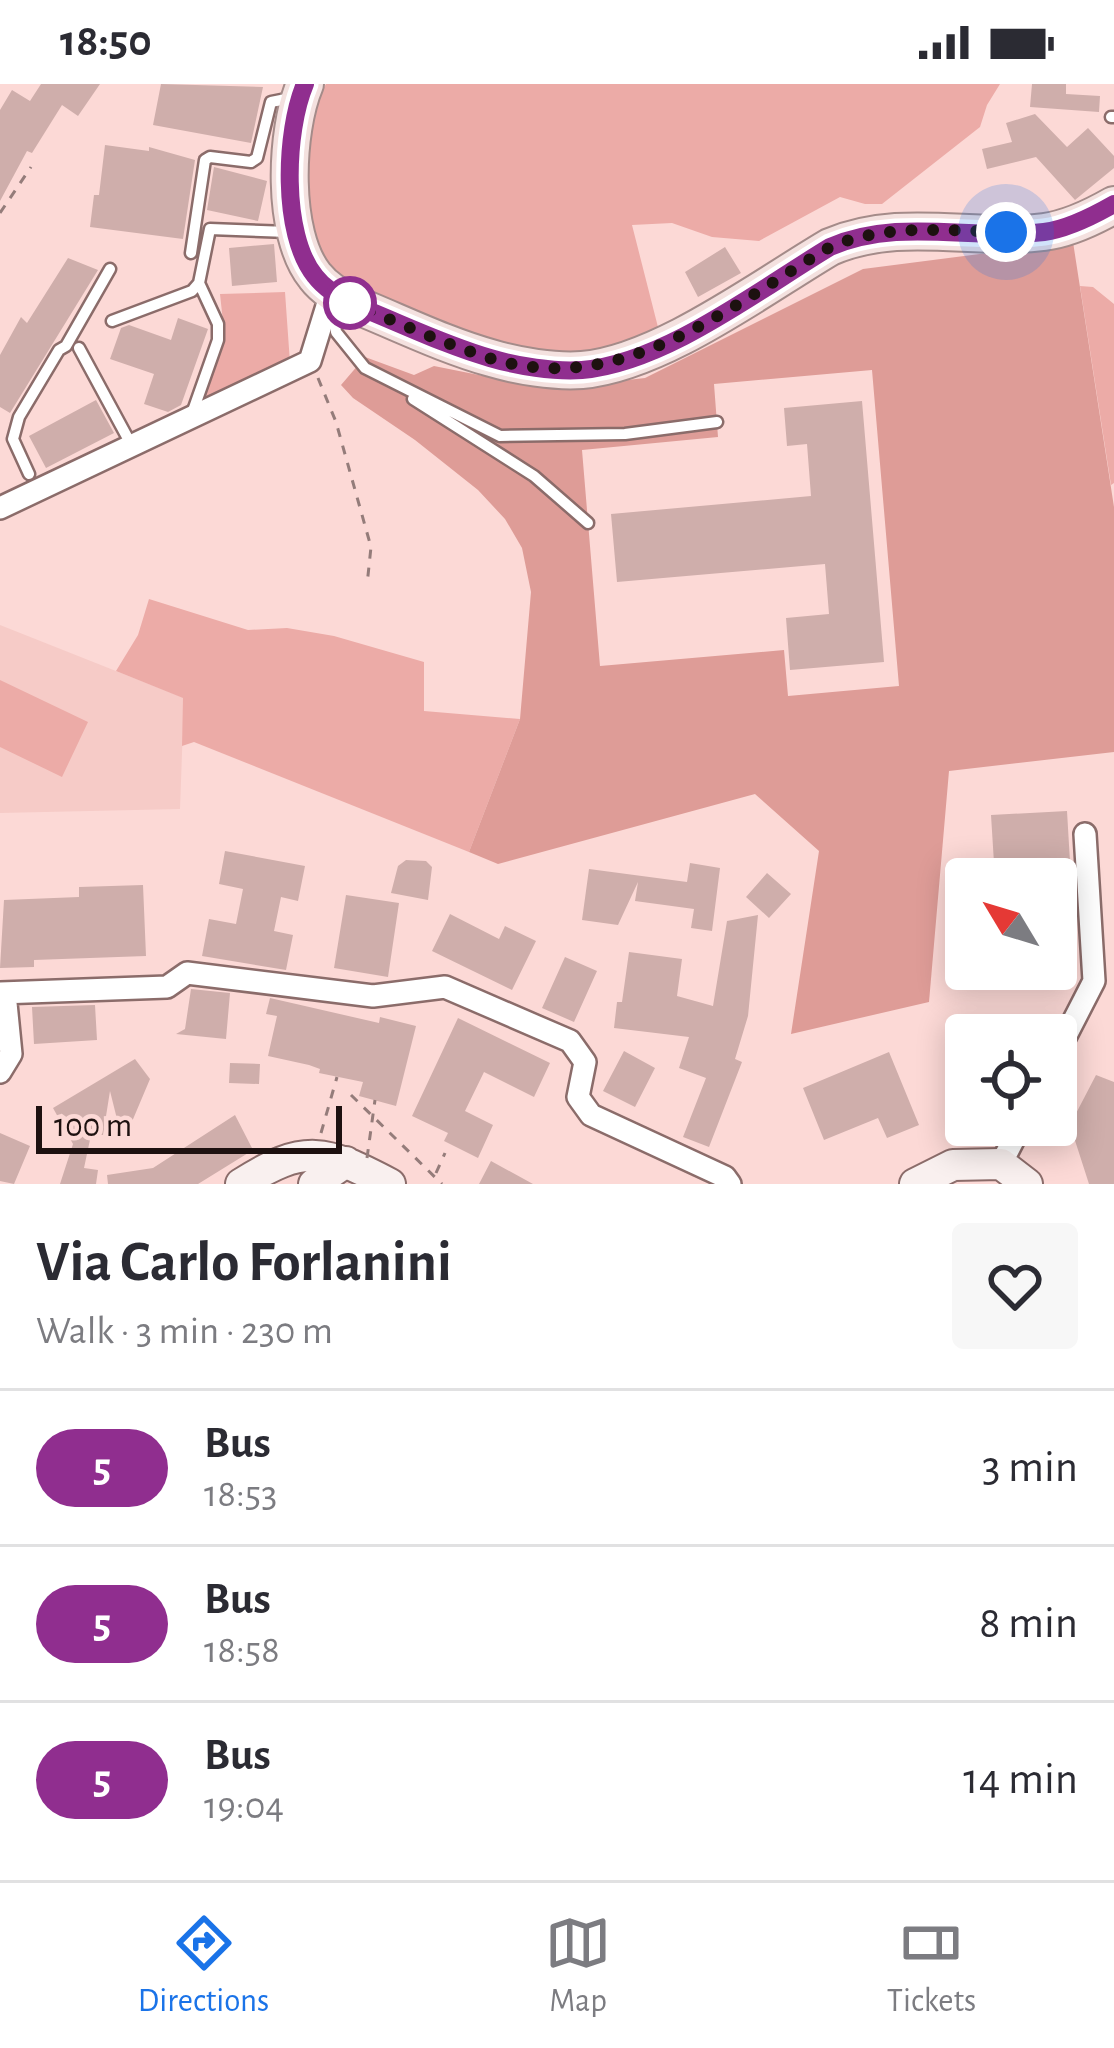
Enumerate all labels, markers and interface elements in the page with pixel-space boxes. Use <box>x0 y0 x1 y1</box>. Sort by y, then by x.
text: 18:50 <box>60 19 152 64</box>
your location <box>976 202 1036 262</box>
unlabelled marker <box>325 278 375 328</box>
north arrow <box>945 858 1077 990</box>
map controls <box>945 858 1077 1146</box>
button: locate <box>945 1014 1077 1146</box>
scale bar <box>36 1100 342 1153</box>
text: 100 m <box>54 1110 132 1143</box>
button: heart <box>952 1223 1078 1349</box>
text: Via Carlo Forlanini <box>36 1234 452 1291</box>
text: Walk · 3 min · 230 m <box>36 1312 333 1351</box>
text: Bus <box>204 1421 271 1466</box>
text: 3 min <box>982 1445 1078 1490</box>
text: 5 <box>93 1447 111 1489</box>
text: 18:53 <box>204 1475 277 1514</box>
text: Bus <box>204 1577 271 1622</box>
text: 8 min <box>979 1601 1078 1646</box>
text: 5 <box>93 1603 111 1645</box>
text: 18:58 <box>204 1631 280 1670</box>
text: Bus <box>204 1733 271 1778</box>
text: 14 min <box>963 1757 1078 1802</box>
text: 5 <box>93 1759 111 1801</box>
text: 19:04 <box>204 1787 284 1826</box>
tab: Directions <box>138 1910 269 2022</box>
tab: Map <box>545 1910 611 2022</box>
tab: Tickets <box>887 1910 976 2022</box>

